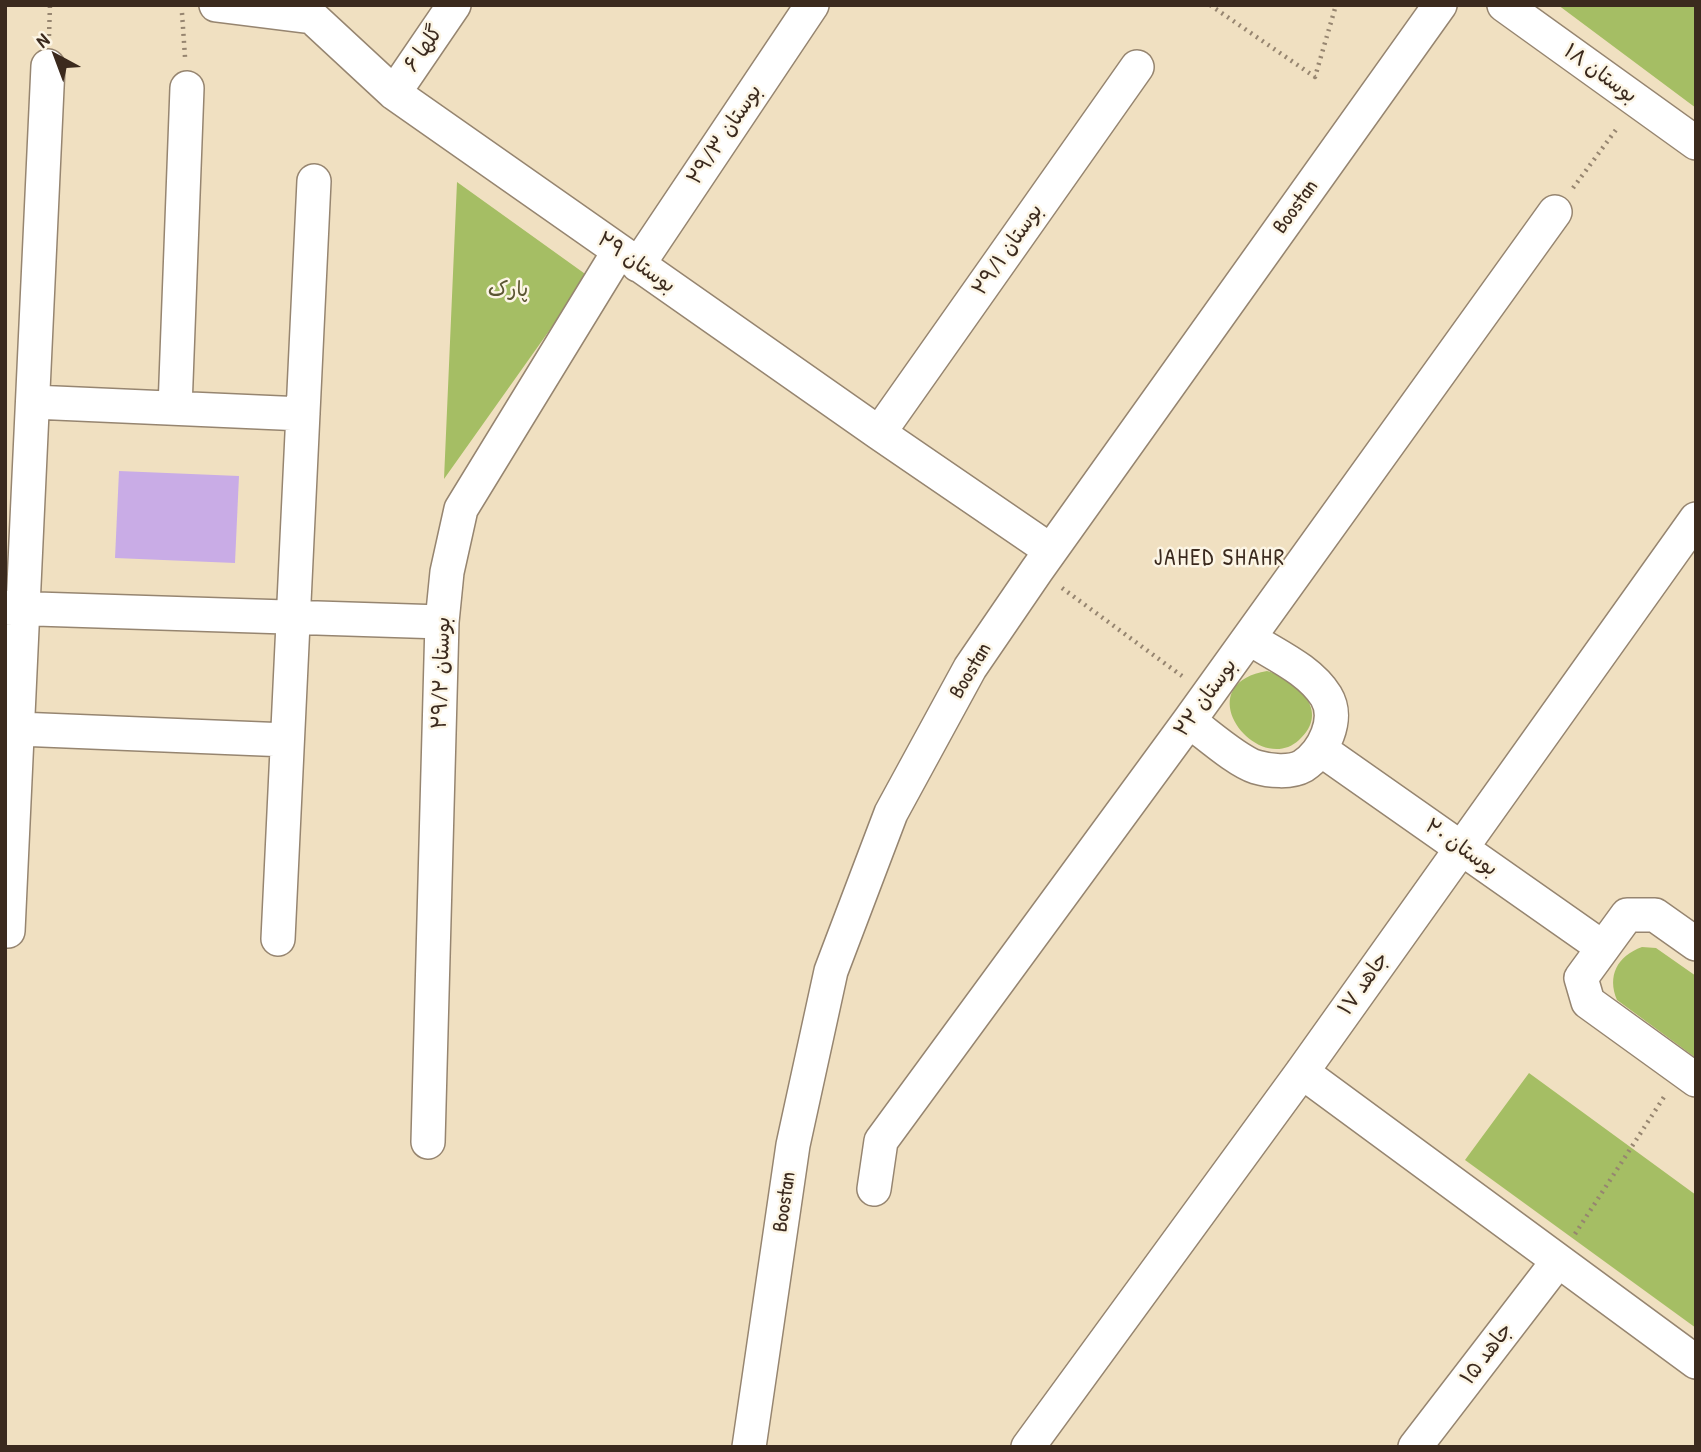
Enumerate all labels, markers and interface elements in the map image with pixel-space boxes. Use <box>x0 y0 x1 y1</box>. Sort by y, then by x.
north arrow <box>21 21 91 91</box>
street label: گلها ۶ <box>399 21 449 77</box>
text: N <box>30 27 55 53</box>
street label: بوستان ۱۸ <box>1558 39 1642 109</box>
street label: بوستان ۲۹/۳ <box>682 80 768 190</box>
street label: Boostan <box>1268 175 1324 239</box>
street label: بوستان ۲۹/۱ <box>967 199 1049 301</box>
street label: بوستان ۲۹ <box>592 227 680 299</box>
park label: پارک <box>488 277 528 303</box>
district label: JAHED SHAHR <box>1155 545 1285 573</box>
street label: بوستان ۲۹/۲ <box>427 616 457 730</box>
street label: Boostan <box>945 639 997 703</box>
street label: بوستان ۲۲ <box>1169 654 1243 742</box>
street label: بوستان ۲۰ <box>1420 814 1502 882</box>
street label: جاهد ۱۷ <box>1333 947 1395 1021</box>
street label: Boostan <box>768 1170 802 1234</box>
street label: جاهد ۱۵ <box>1456 1318 1518 1390</box>

